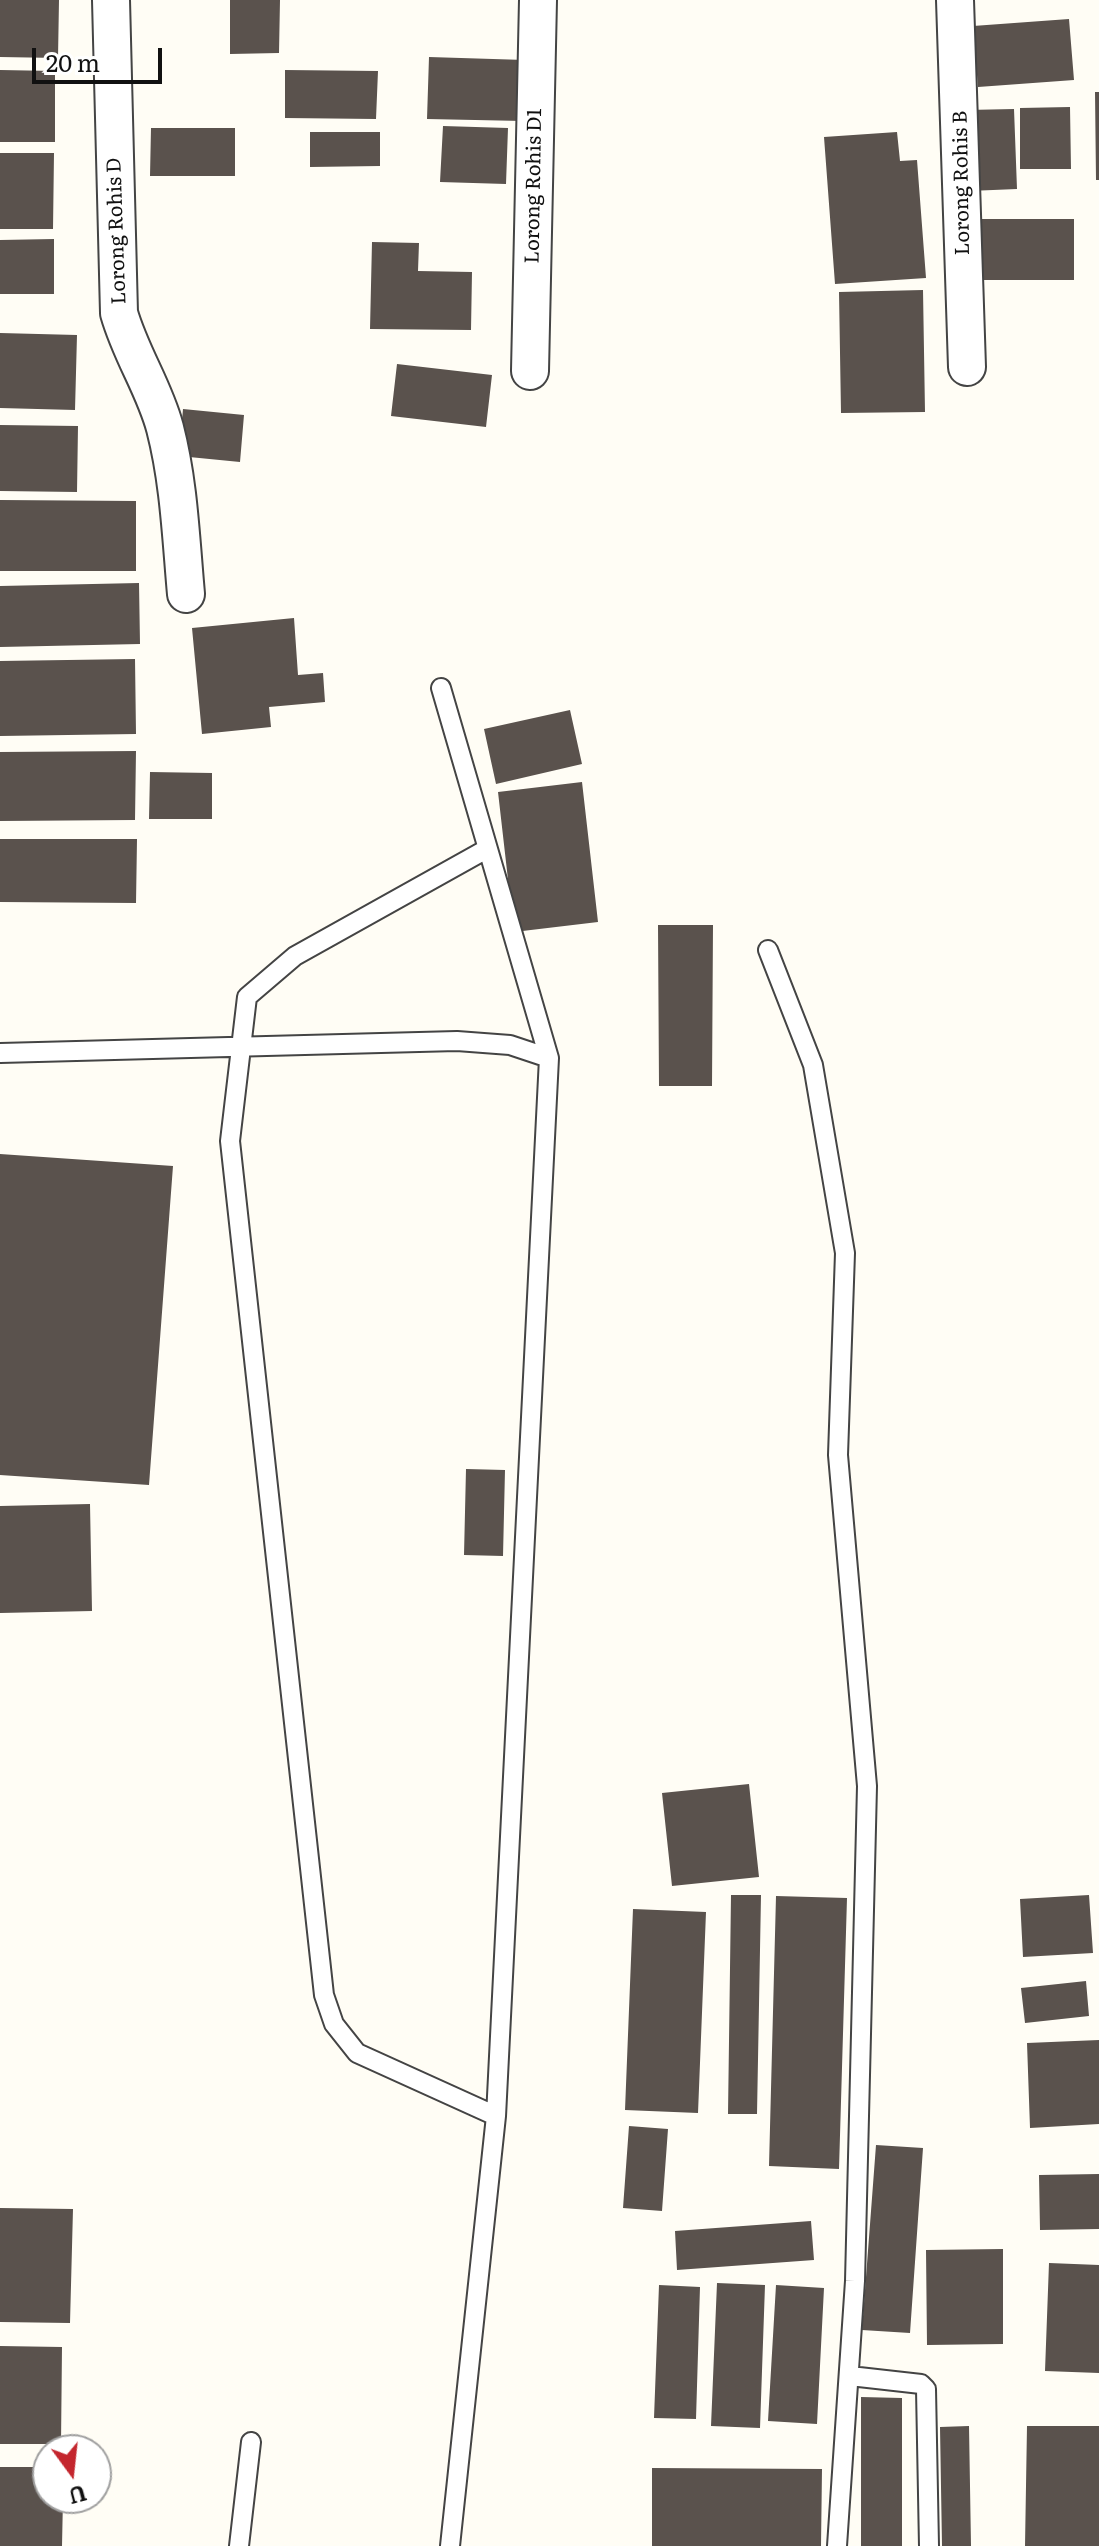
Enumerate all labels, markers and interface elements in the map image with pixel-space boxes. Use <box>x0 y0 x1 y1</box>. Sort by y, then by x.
scale bar <box>36 32 166 82</box>
text: 20 m <box>46 44 100 79</box>
street label: Lorong Rohis D1 <box>521 108 547 264</box>
street label: Lorong Rohis B <box>949 110 975 256</box>
street label: Lorong Rohis D <box>102 157 132 305</box>
north arrow <box>32 2434 112 2514</box>
text: U <box>65 2478 90 2514</box>

